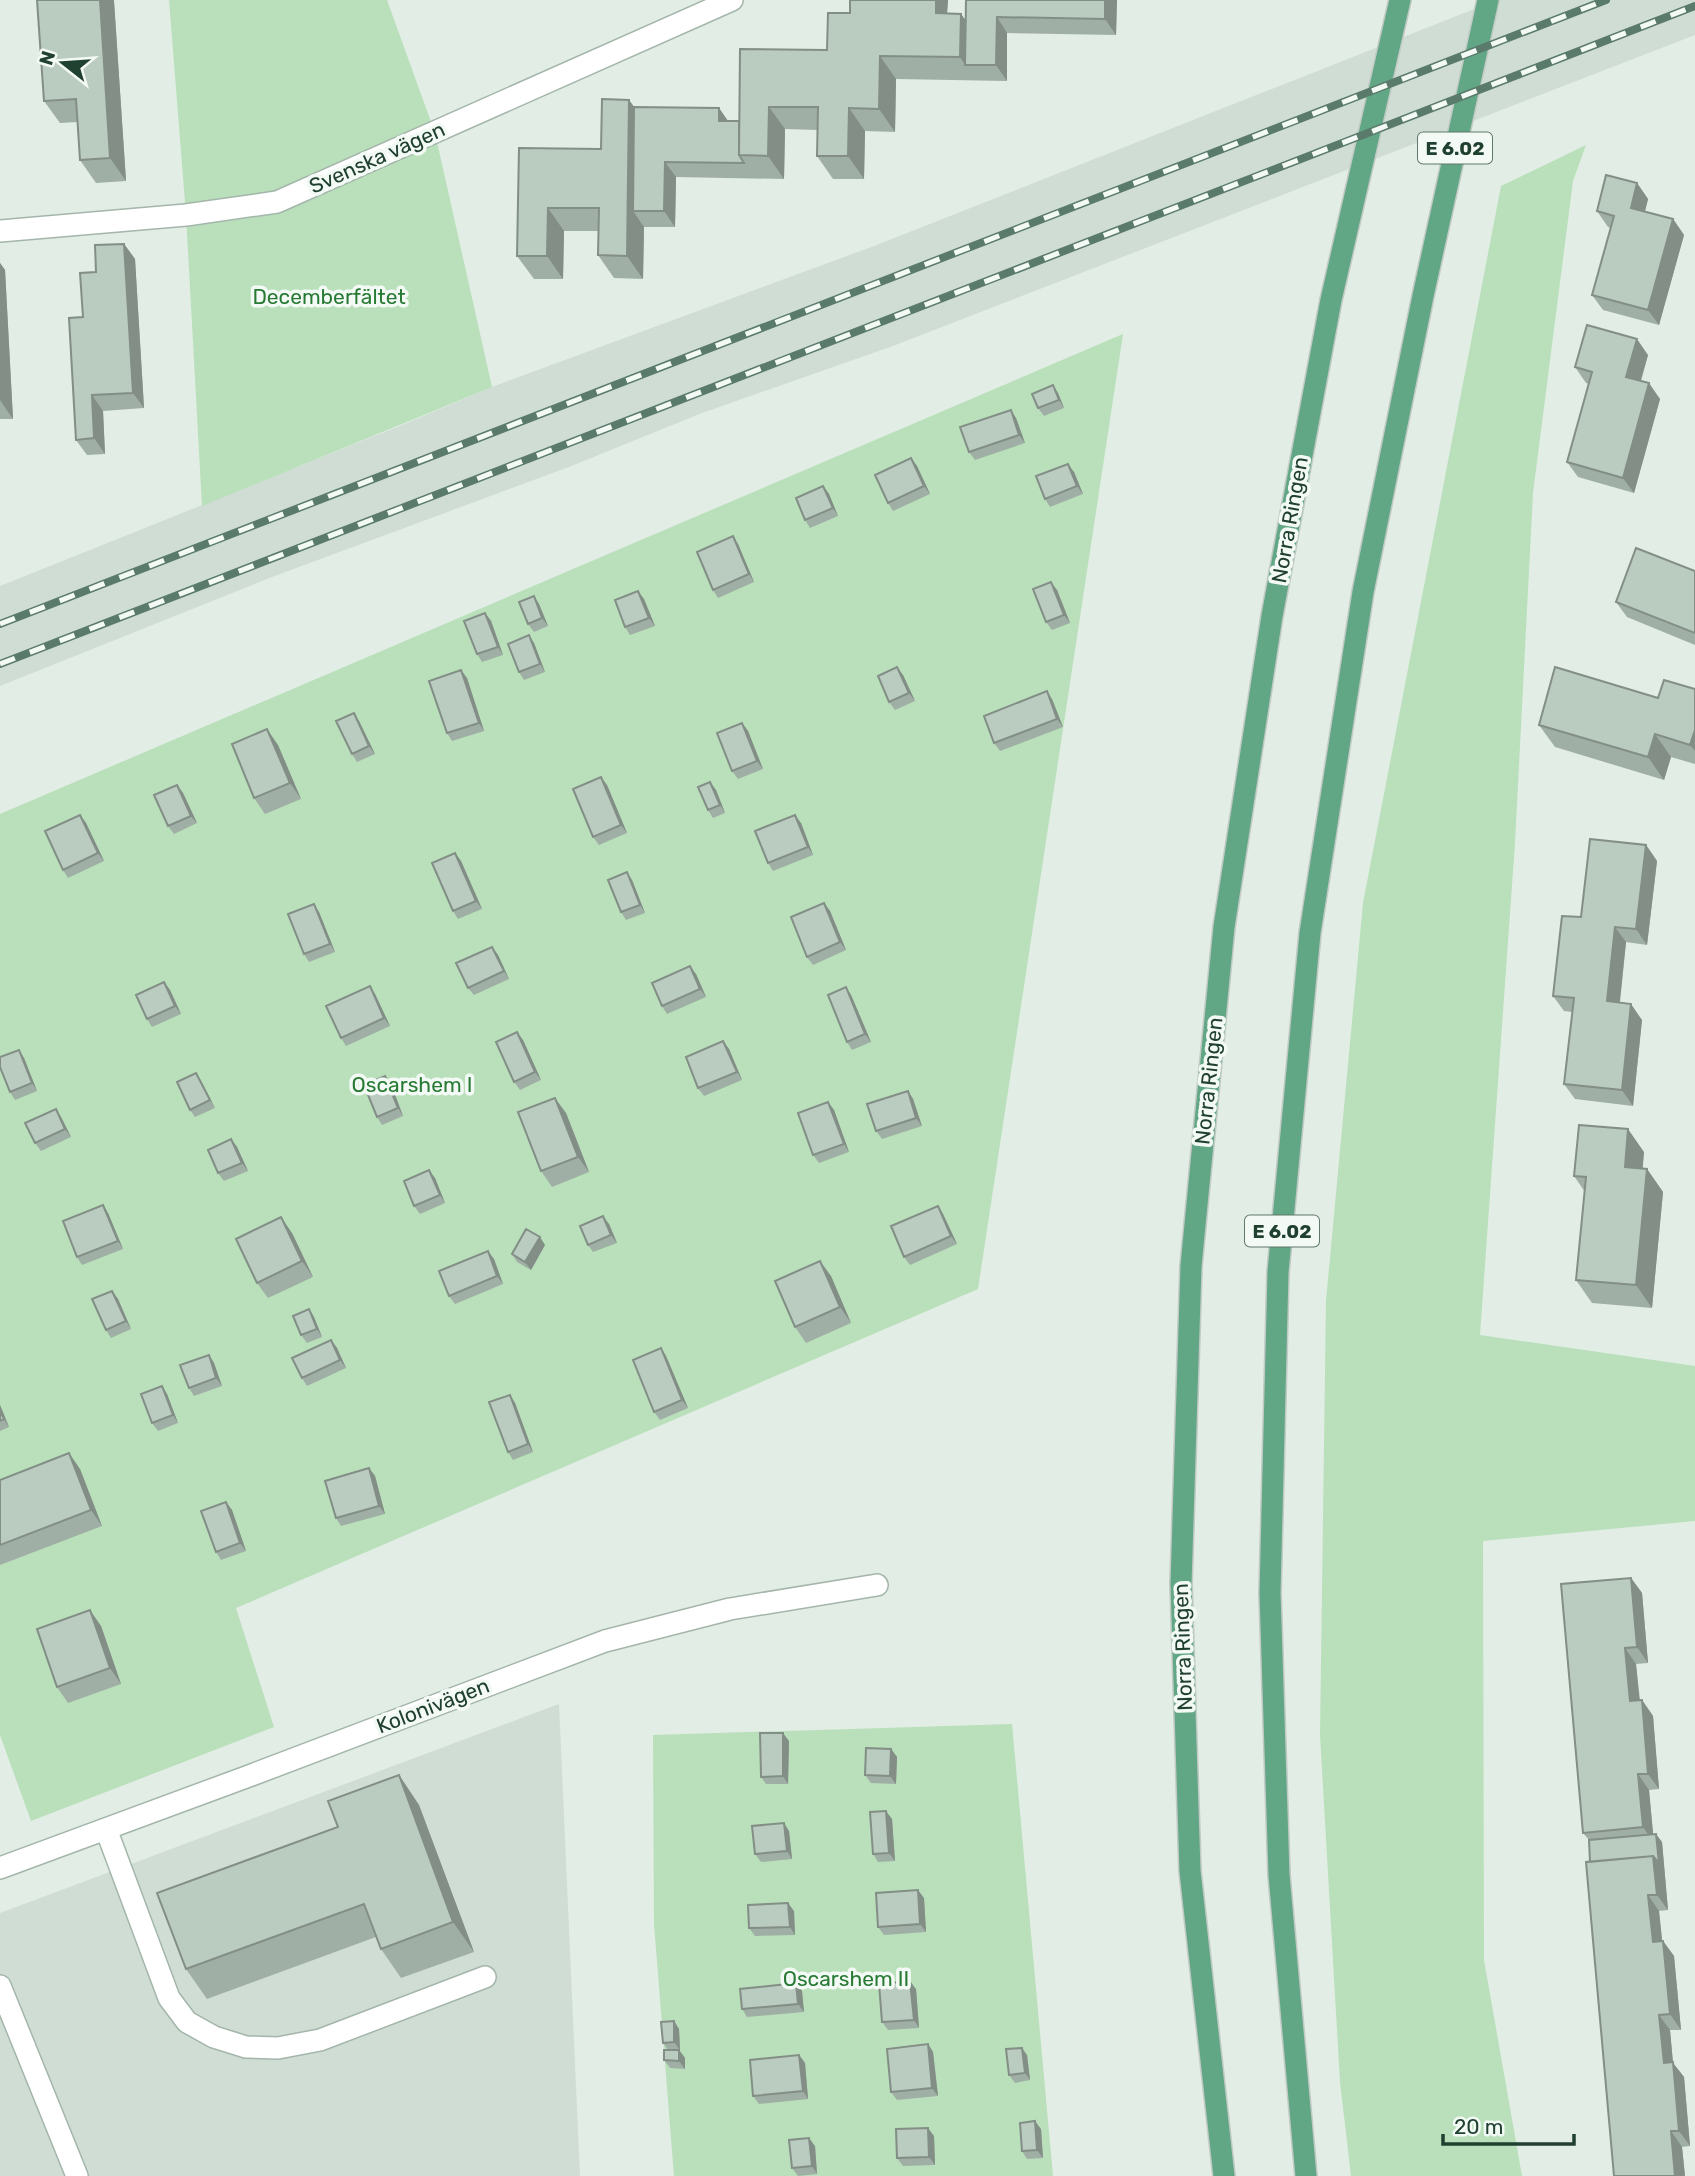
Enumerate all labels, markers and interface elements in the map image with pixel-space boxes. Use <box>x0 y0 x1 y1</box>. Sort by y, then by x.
north arrow <box>28 28 98 98</box>
text: N <box>34 48 60 68</box>
street label: Svenska vägen <box>305 116 449 199</box>
road number: E 6.02 <box>1418 132 1492 164</box>
park label: Decemberfältet <box>252 284 406 309</box>
street label: Norra Ringen <box>1266 455 1313 585</box>
street label: Norra Ringen <box>1189 1016 1228 1146</box>
park label: Oscarshem I <box>352 1072 472 1097</box>
road number: E 6.02 <box>1245 1216 1319 1246</box>
street label: Norra Ringen <box>1168 1583 1197 1711</box>
street label: Kolonivägen <box>373 1673 493 1739</box>
park label: Oscarshem II <box>783 1966 909 1991</box>
scale bar <box>1443 2102 1574 2146</box>
text: 20 m <box>1454 2114 1503 2139</box>

